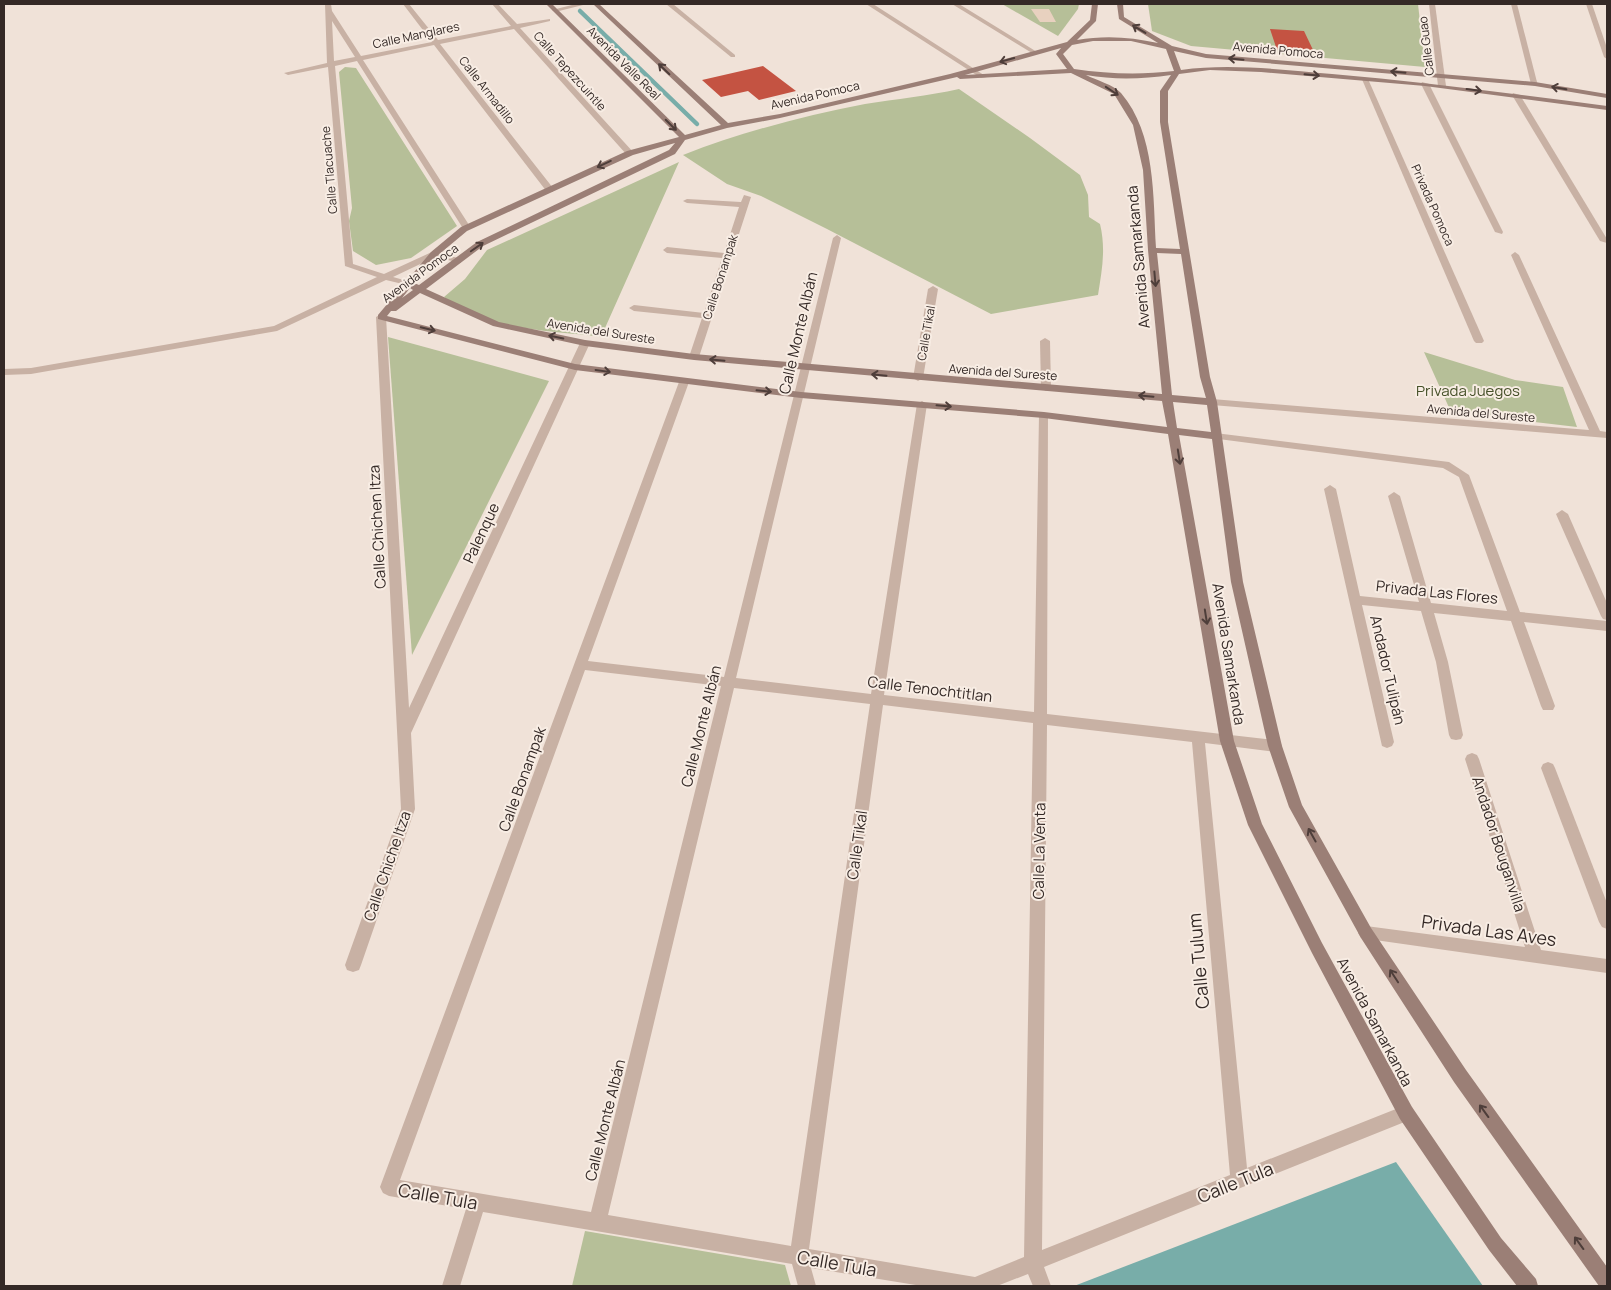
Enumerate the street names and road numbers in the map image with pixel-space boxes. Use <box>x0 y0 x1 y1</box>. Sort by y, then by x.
street label: Calle Guao <box>1414 15 1438 77</box>
street label: Calle Manglares <box>371 18 461 52</box>
street label: Avenida Valle Real <box>583 22 665 104</box>
street label: Calle Tepezcuintle <box>530 28 610 114</box>
street label: Avenida Pomoca <box>1232 38 1324 62</box>
street label: Calle Armadillo <box>455 53 519 127</box>
street label: Avenida Pomoca <box>769 77 861 113</box>
street label: Calle Tlacuache <box>317 125 341 215</box>
street label: Privada Pomoca <box>1407 161 1459 249</box>
street label: Avenida Samarkanda <box>1121 185 1155 329</box>
street label: Calle Bonampak <box>698 231 742 322</box>
street label: Avenida Pomoca <box>378 239 462 307</box>
street label: Calle Monte Albán <box>774 270 822 396</box>
street label: Calle Tikal <box>913 304 939 362</box>
street label: Avenida del Sureste <box>546 314 656 348</box>
street label: Avenida del Sureste <box>948 360 1058 384</box>
street label: Avenida del Sureste <box>1426 400 1536 426</box>
street label: Calle Chichen Itza <box>363 465 391 589</box>
street label: Palenque <box>458 499 504 567</box>
street label: Privada Las Flores <box>1375 575 1499 609</box>
street label: Avenida Samarkanda <box>1207 582 1251 726</box>
street label: Andador Tulipán <box>1365 613 1411 727</box>
street label: Calle Monte Albán <box>676 663 726 789</box>
street label: Calle Tenochtitlan <box>867 671 994 707</box>
street label: Calle Bonampak <box>493 723 551 835</box>
street label: Andador Bouganvilla <box>1467 774 1531 914</box>
street label: Calle La Venta <box>1028 802 1050 900</box>
street label: Calle Chiche Itza <box>358 808 416 924</box>
street label: Calle Tikal <box>842 809 872 881</box>
street label: Privada Las Aves <box>1420 909 1558 951</box>
street label: Calle Tulum <box>1182 912 1214 1010</box>
street label: Avenida Samarkanda <box>1332 954 1418 1090</box>
street label: Calle Monte Albán <box>580 1057 630 1183</box>
street label: Calle Tula <box>1193 1156 1277 1208</box>
street label: Calle Tula <box>396 1177 480 1215</box>
street label: Calle Tula <box>795 1244 879 1282</box>

